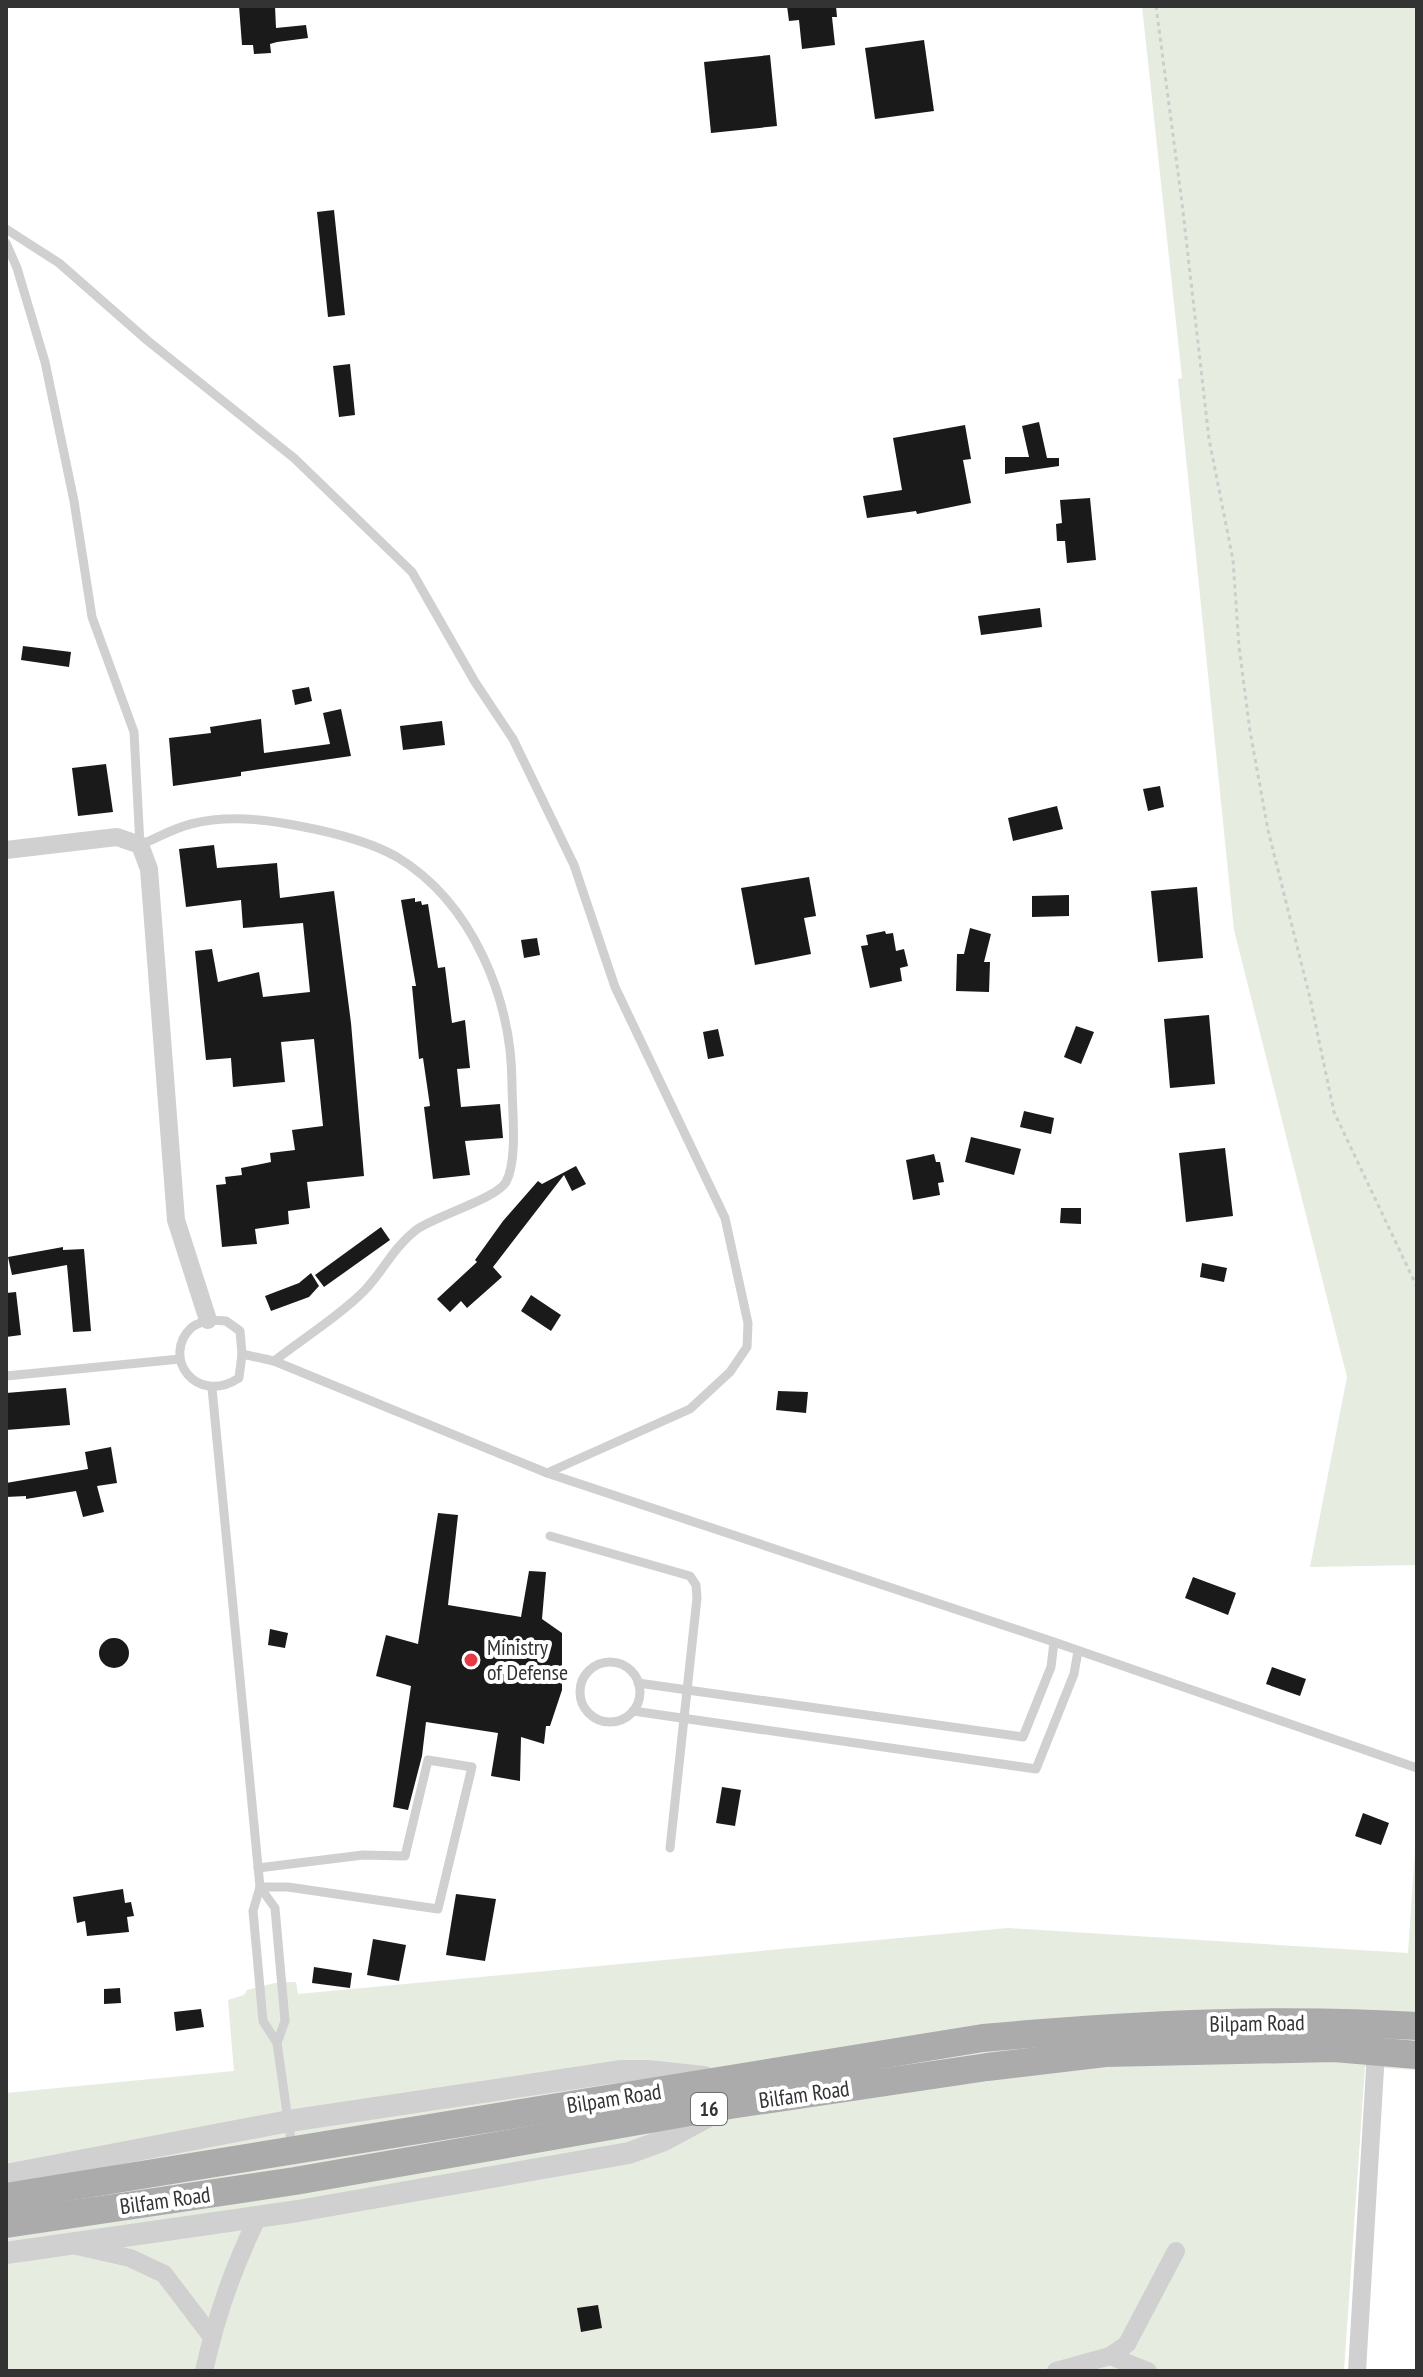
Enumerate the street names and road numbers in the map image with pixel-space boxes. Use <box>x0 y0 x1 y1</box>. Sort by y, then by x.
street label: Bilpam Road <box>1209 2008 1305 2038</box>
street label: Bilfam Road <box>757 2074 851 2114</box>
street label: Bilpam Road <box>565 2077 663 2119</box>
road number: 16 <box>691 2093 727 2125</box>
street label: Bilfam Road <box>118 2180 212 2220</box>

